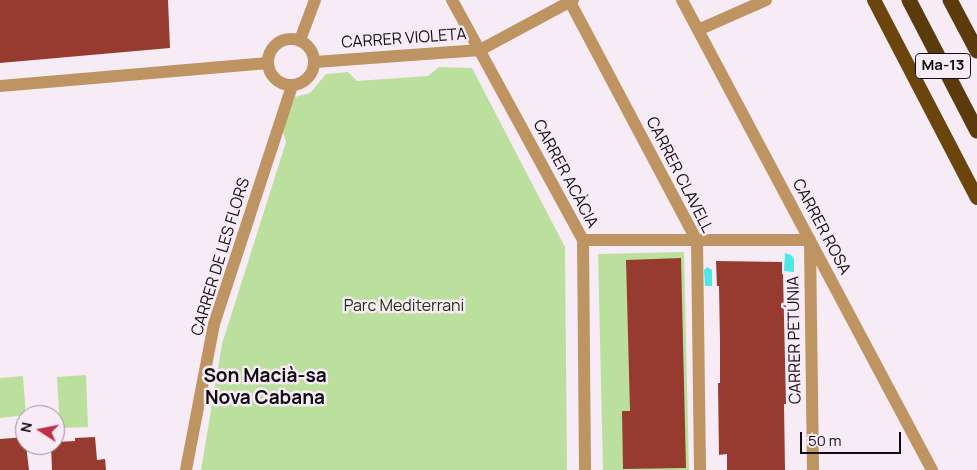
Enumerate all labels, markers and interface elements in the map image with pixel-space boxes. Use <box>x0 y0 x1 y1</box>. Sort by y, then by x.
street label: CARRER VIOLETA <box>341 25 467 53</box>
road number: Ma-13 <box>916 54 970 78</box>
street label: CARRER CLAVELL <box>641 114 717 236</box>
street label: CARRER ACÀCIA <box>528 117 602 231</box>
street label: CARRER DE LES FLORS <box>188 176 254 338</box>
street label: CARRER ROSA <box>788 176 854 278</box>
street label: CARRER PETÚNIA <box>784 276 806 404</box>
park label: Parc Mediterrani <box>344 297 464 317</box>
district label: Son Macià-sa Nova Cabana <box>203 366 327 410</box>
north arrow <box>15 405 65 455</box>
text: N <box>15 420 36 434</box>
scale bar <box>802 422 903 454</box>
text: 50 m <box>808 430 842 451</box>

